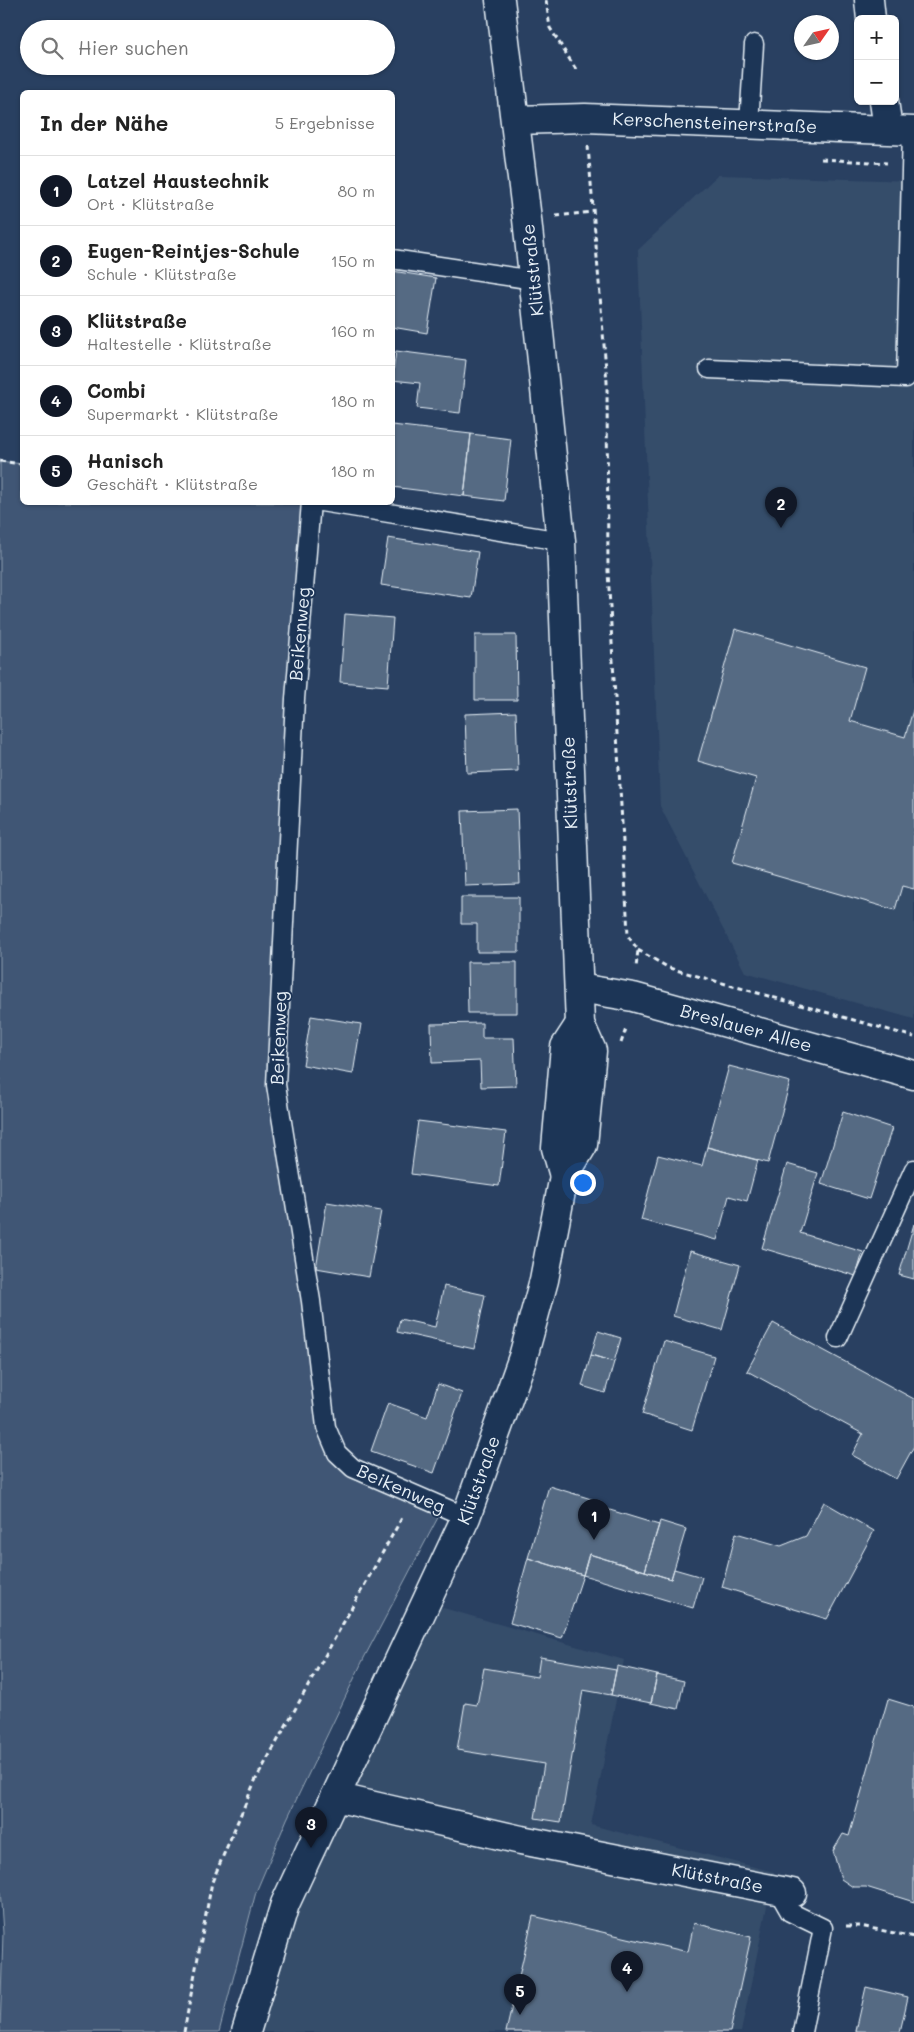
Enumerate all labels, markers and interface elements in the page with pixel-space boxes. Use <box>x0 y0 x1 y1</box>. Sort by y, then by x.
north arrow <box>794 15 839 60</box>
map controls <box>854 15 899 105</box>
button: + <box>854 15 899 60</box>
search box <box>20 20 395 75</box>
icon: search <box>38 34 66 62</box>
text: Hier suchen <box>78 35 189 60</box>
button: − <box>854 60 899 105</box>
street label: Kerschensteinerstraße <box>612 106 818 138</box>
text: In der Nähe <box>40 109 168 136</box>
text: 5 Ergebnisse <box>275 112 375 133</box>
text: Latzel Haustechnik <box>87 168 269 193</box>
text: 1 <box>52 180 60 201</box>
text: 80 m <box>338 180 375 201</box>
text: Ort · Klütstraße <box>87 193 214 214</box>
street label: Klütstraße <box>515 223 549 317</box>
text: Eugen-Reintjes-Schule <box>87 238 300 263</box>
text: 2 <box>52 250 60 271</box>
text: 150 m <box>331 250 375 271</box>
text: Schule · Klütstraße <box>87 263 237 284</box>
text: Klütstraße <box>87 308 187 333</box>
text: 3 <box>51 320 61 341</box>
text: 160 m <box>330 320 375 341</box>
text: Haltestelle · Klütstraße <box>87 333 272 354</box>
text: Combi <box>87 378 146 403</box>
text: 4 <box>51 390 61 411</box>
text: 180 m <box>330 390 375 411</box>
text: Supermarkt · Klütstraße <box>87 403 278 424</box>
text: Hanisch <box>87 448 163 473</box>
text: 5 <box>51 460 61 481</box>
text: 180 m <box>330 460 375 481</box>
text: Geschäft · Klütstraße <box>87 473 258 494</box>
pin: 2 <box>765 487 797 528</box>
street label: Beikenweg <box>283 586 315 682</box>
street label: Klütstraße <box>555 736 583 830</box>
street label: Beikenweg <box>264 991 292 1085</box>
street label: Breslauer Allee <box>678 998 815 1057</box>
your location <box>570 1170 596 1196</box>
street label: Klütstraße <box>451 1432 505 1528</box>
street label: Beikenweg <box>354 1458 449 1518</box>
pin: 1 <box>578 1499 610 1540</box>
pin: 3 <box>295 1807 327 1848</box>
street label: Klütstraße <box>670 1857 765 1898</box>
pin: 4 <box>611 1951 643 1992</box>
pin: 5 <box>504 1974 536 2015</box>

